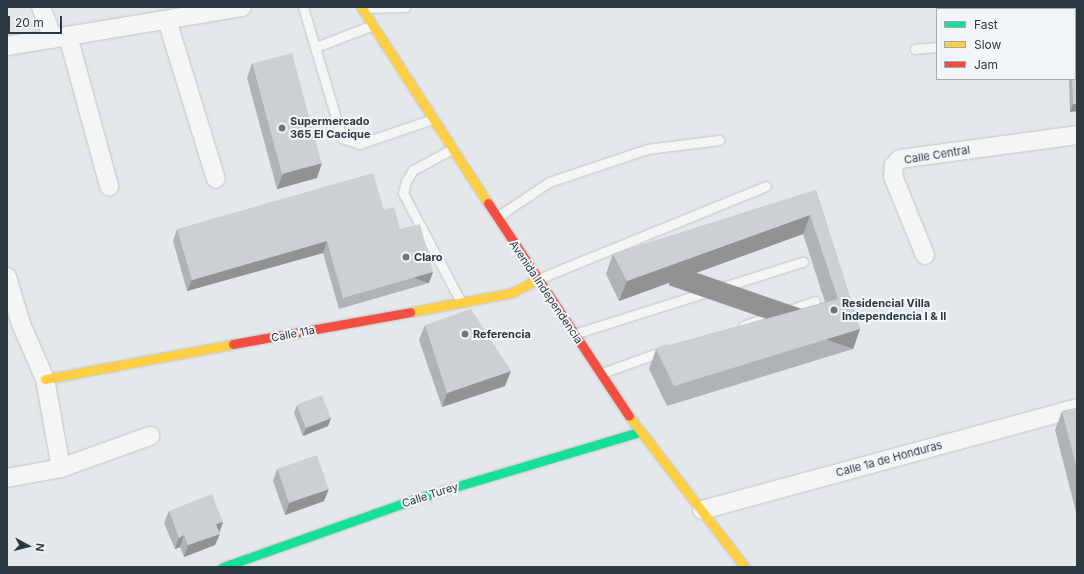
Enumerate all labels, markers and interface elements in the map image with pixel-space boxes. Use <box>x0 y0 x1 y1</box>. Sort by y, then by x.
scale bar <box>10 8 64 34</box>
legend <box>936 8 1076 80</box>
text: 20 m <box>15 15 44 30</box>
text: Fast <box>974 17 998 32</box>
text: Slow <box>974 37 1001 52</box>
text: Jam <box>974 57 998 72</box>
place label: Supermercado 365 El Cacique <box>290 115 370 141</box>
marker: Supermercado 365 El Cacique <box>277 123 287 133</box>
street label: Calle Central <box>903 143 971 167</box>
street label: Avenida Independencia <box>507 238 585 346</box>
place label: Claro <box>414 250 442 264</box>
marker: Claro <box>401 252 411 262</box>
place label: Residencial Villa Independencia I & II <box>842 297 946 323</box>
marker: Residencial Villa Independencia I & II <box>829 305 839 315</box>
street label: Calle 11a <box>270 323 316 345</box>
place label: Referencia <box>473 327 531 341</box>
marker: Referencia <box>460 329 470 339</box>
street label: Calle 1a de Honduras <box>834 438 944 480</box>
street label: Calle Turey <box>400 480 460 510</box>
north arrow <box>8 526 48 566</box>
text: N <box>32 542 47 552</box>

